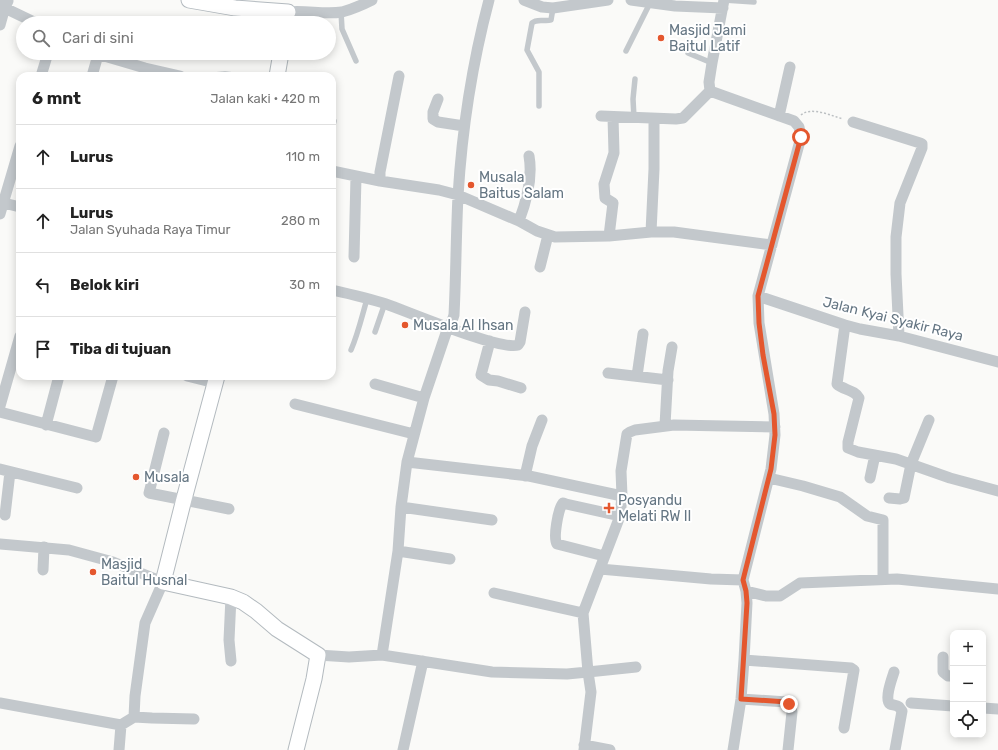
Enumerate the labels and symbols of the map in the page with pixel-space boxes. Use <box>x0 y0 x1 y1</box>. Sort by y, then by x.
place label: Masjid Jami Baitul Latif <box>669 22 746 55</box>
marker: Masjid Jami Baitul Latif <box>656 33 666 43</box>
route start <box>792 128 810 146</box>
place label: Musala Baitus Salam <box>479 169 564 202</box>
marker: Musala Baitus Salam <box>466 180 476 190</box>
street label: Jalan Kyai Syakir Raya <box>821 293 965 345</box>
place label: Musala Al Ihsan <box>413 317 514 334</box>
marker: Musala Al Ihsan <box>400 320 410 330</box>
place label: Musala <box>144 469 190 486</box>
marker: Musala <box>131 472 141 482</box>
place label: Posyandu Melati RW II <box>618 492 691 525</box>
marker: Posyandu Melati RW II <box>603 502 615 514</box>
place label: Masjid Baitul Husnal <box>101 556 187 589</box>
marker: Masjid Baitul Husnal <box>88 567 98 577</box>
route end <box>780 695 798 713</box>

